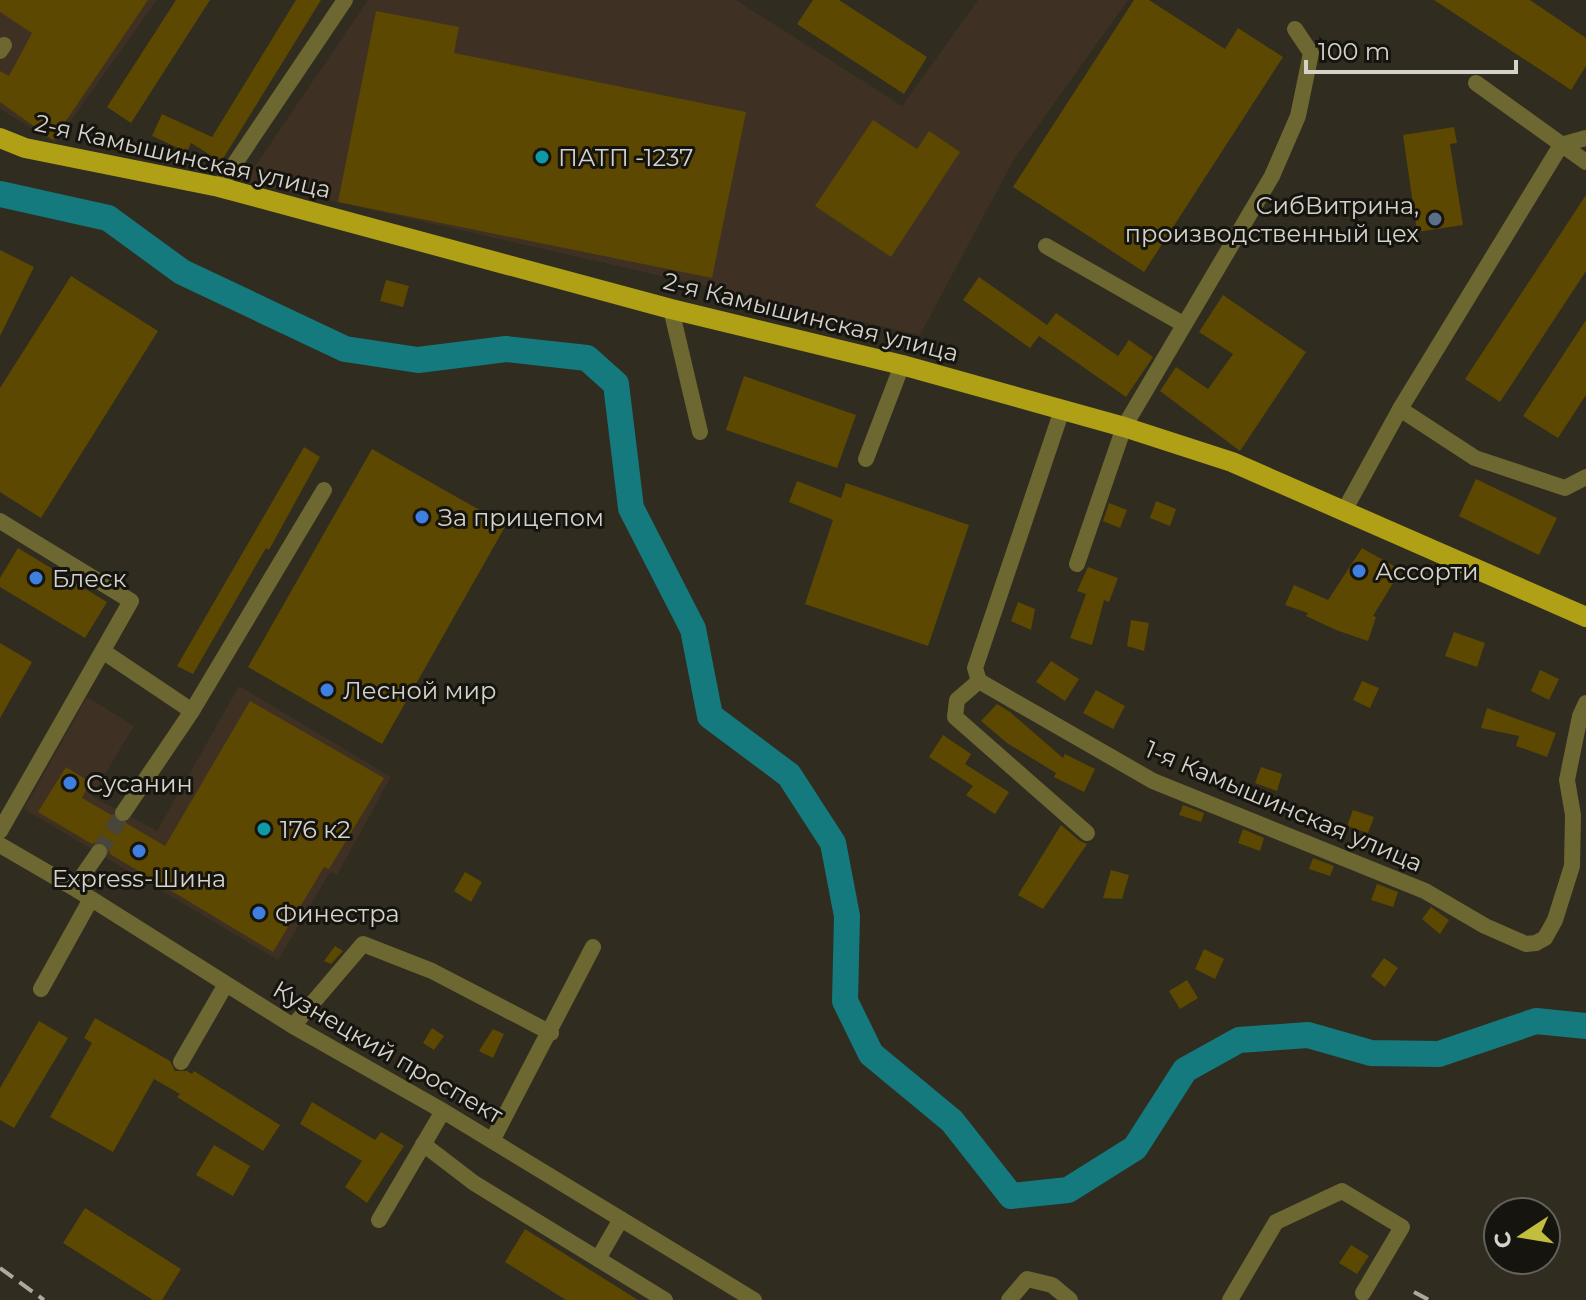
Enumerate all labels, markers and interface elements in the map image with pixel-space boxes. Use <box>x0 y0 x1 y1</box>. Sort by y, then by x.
scale bar <box>1306 24 1516 74</box>
text: 100 m <box>1318 37 1390 66</box>
street label: 2-я Камышинская улица <box>32 108 334 204</box>
place label: ПАТП -1237 <box>558 143 693 172</box>
marker: ПАТП -1237 <box>533 148 551 166</box>
place label: СибВитрина, производственный цех <box>1125 191 1419 248</box>
marker: СибВитрина, производственный цех <box>1426 210 1444 228</box>
street label: 2-я Камышинская улица <box>660 266 962 368</box>
place label: За прицепом <box>438 503 604 532</box>
marker: За прицепом <box>413 508 431 526</box>
place label: Ассорти <box>1375 557 1478 586</box>
marker: Ассорти <box>1350 562 1368 580</box>
place label: Блеск <box>52 564 127 593</box>
marker: Блеск <box>27 569 45 587</box>
place label: Лесной мир <box>343 676 496 705</box>
marker: Лесной мир <box>318 681 336 699</box>
street label: 1-я Камышинская улица <box>1141 734 1427 878</box>
place label: Сусанин <box>86 769 193 798</box>
marker: Сусанин <box>61 774 79 792</box>
place label: 176 к2 <box>280 815 351 844</box>
marker: 176 к2 <box>255 820 273 838</box>
marker: Express-Шина <box>130 842 148 860</box>
place label: Express-Шина <box>52 864 226 893</box>
place label: Финестра <box>275 899 400 928</box>
marker: Финестра <box>250 904 268 922</box>
street label: Кузнецкий проспект <box>268 974 509 1130</box>
north arrow <box>1482 1196 1562 1276</box>
text: С <box>1488 1229 1518 1251</box>

